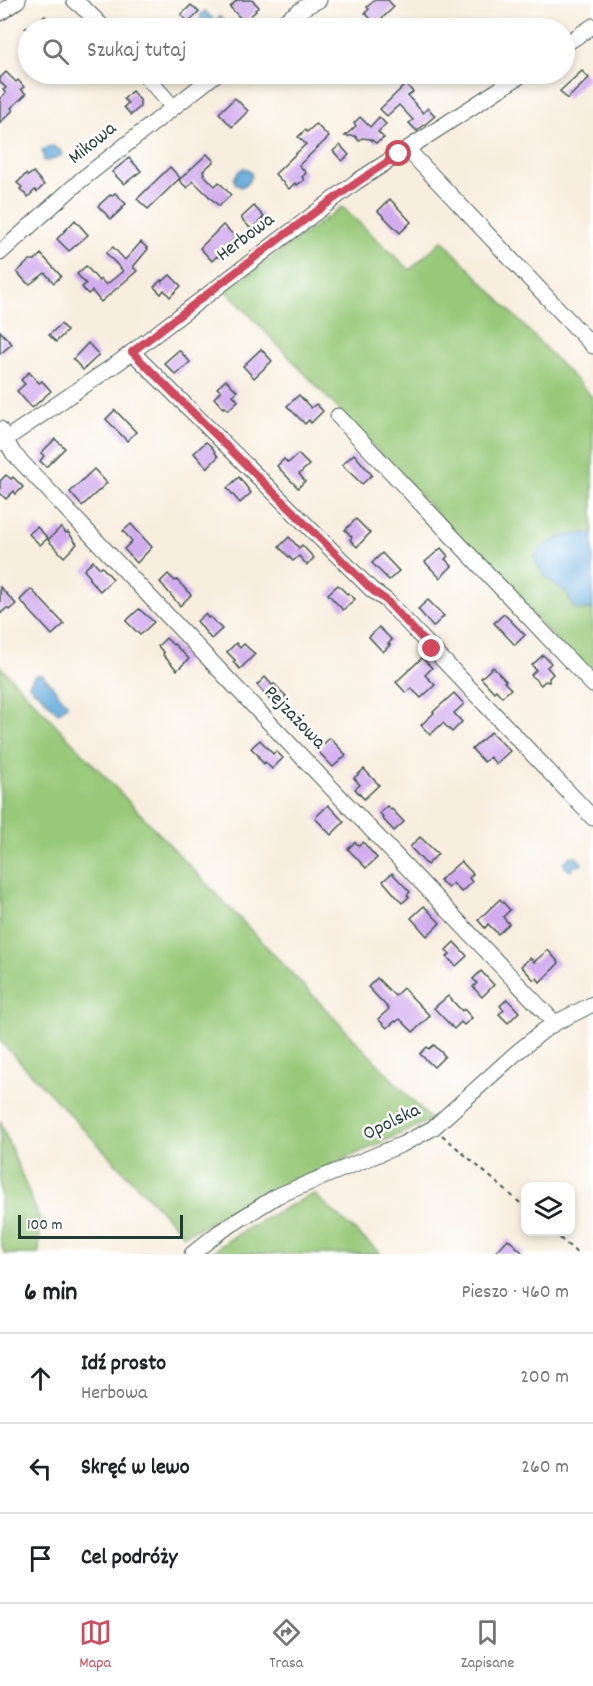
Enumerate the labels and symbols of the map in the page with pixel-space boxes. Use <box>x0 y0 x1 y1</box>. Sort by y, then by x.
street label: Mikowa <box>63 116 124 172</box>
route start <box>385 140 411 166</box>
street label: Herbowa <box>211 207 281 269</box>
route end <box>418 635 444 661</box>
street label: Pejzażowa <box>257 680 332 757</box>
street label: Opolska <box>359 1097 426 1149</box>
scale bar <box>18 1212 183 1240</box>

